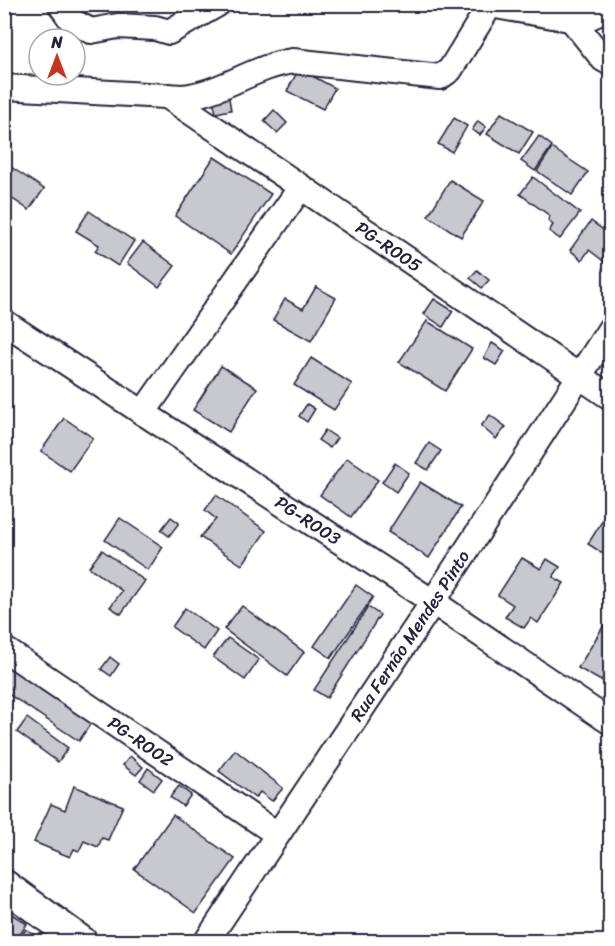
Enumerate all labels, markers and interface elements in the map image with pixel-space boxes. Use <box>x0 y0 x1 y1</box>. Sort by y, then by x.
north arrow <box>27 27 87 87</box>
text: N <box>50 28 63 57</box>
street label: PG-R005 <box>349 212 429 281</box>
street label: PG-R003 <box>268 487 348 554</box>
street label: Rua Fernão Mendes Pinto <box>341 543 479 728</box>
street label: PG-R002 <box>101 707 180 776</box>

